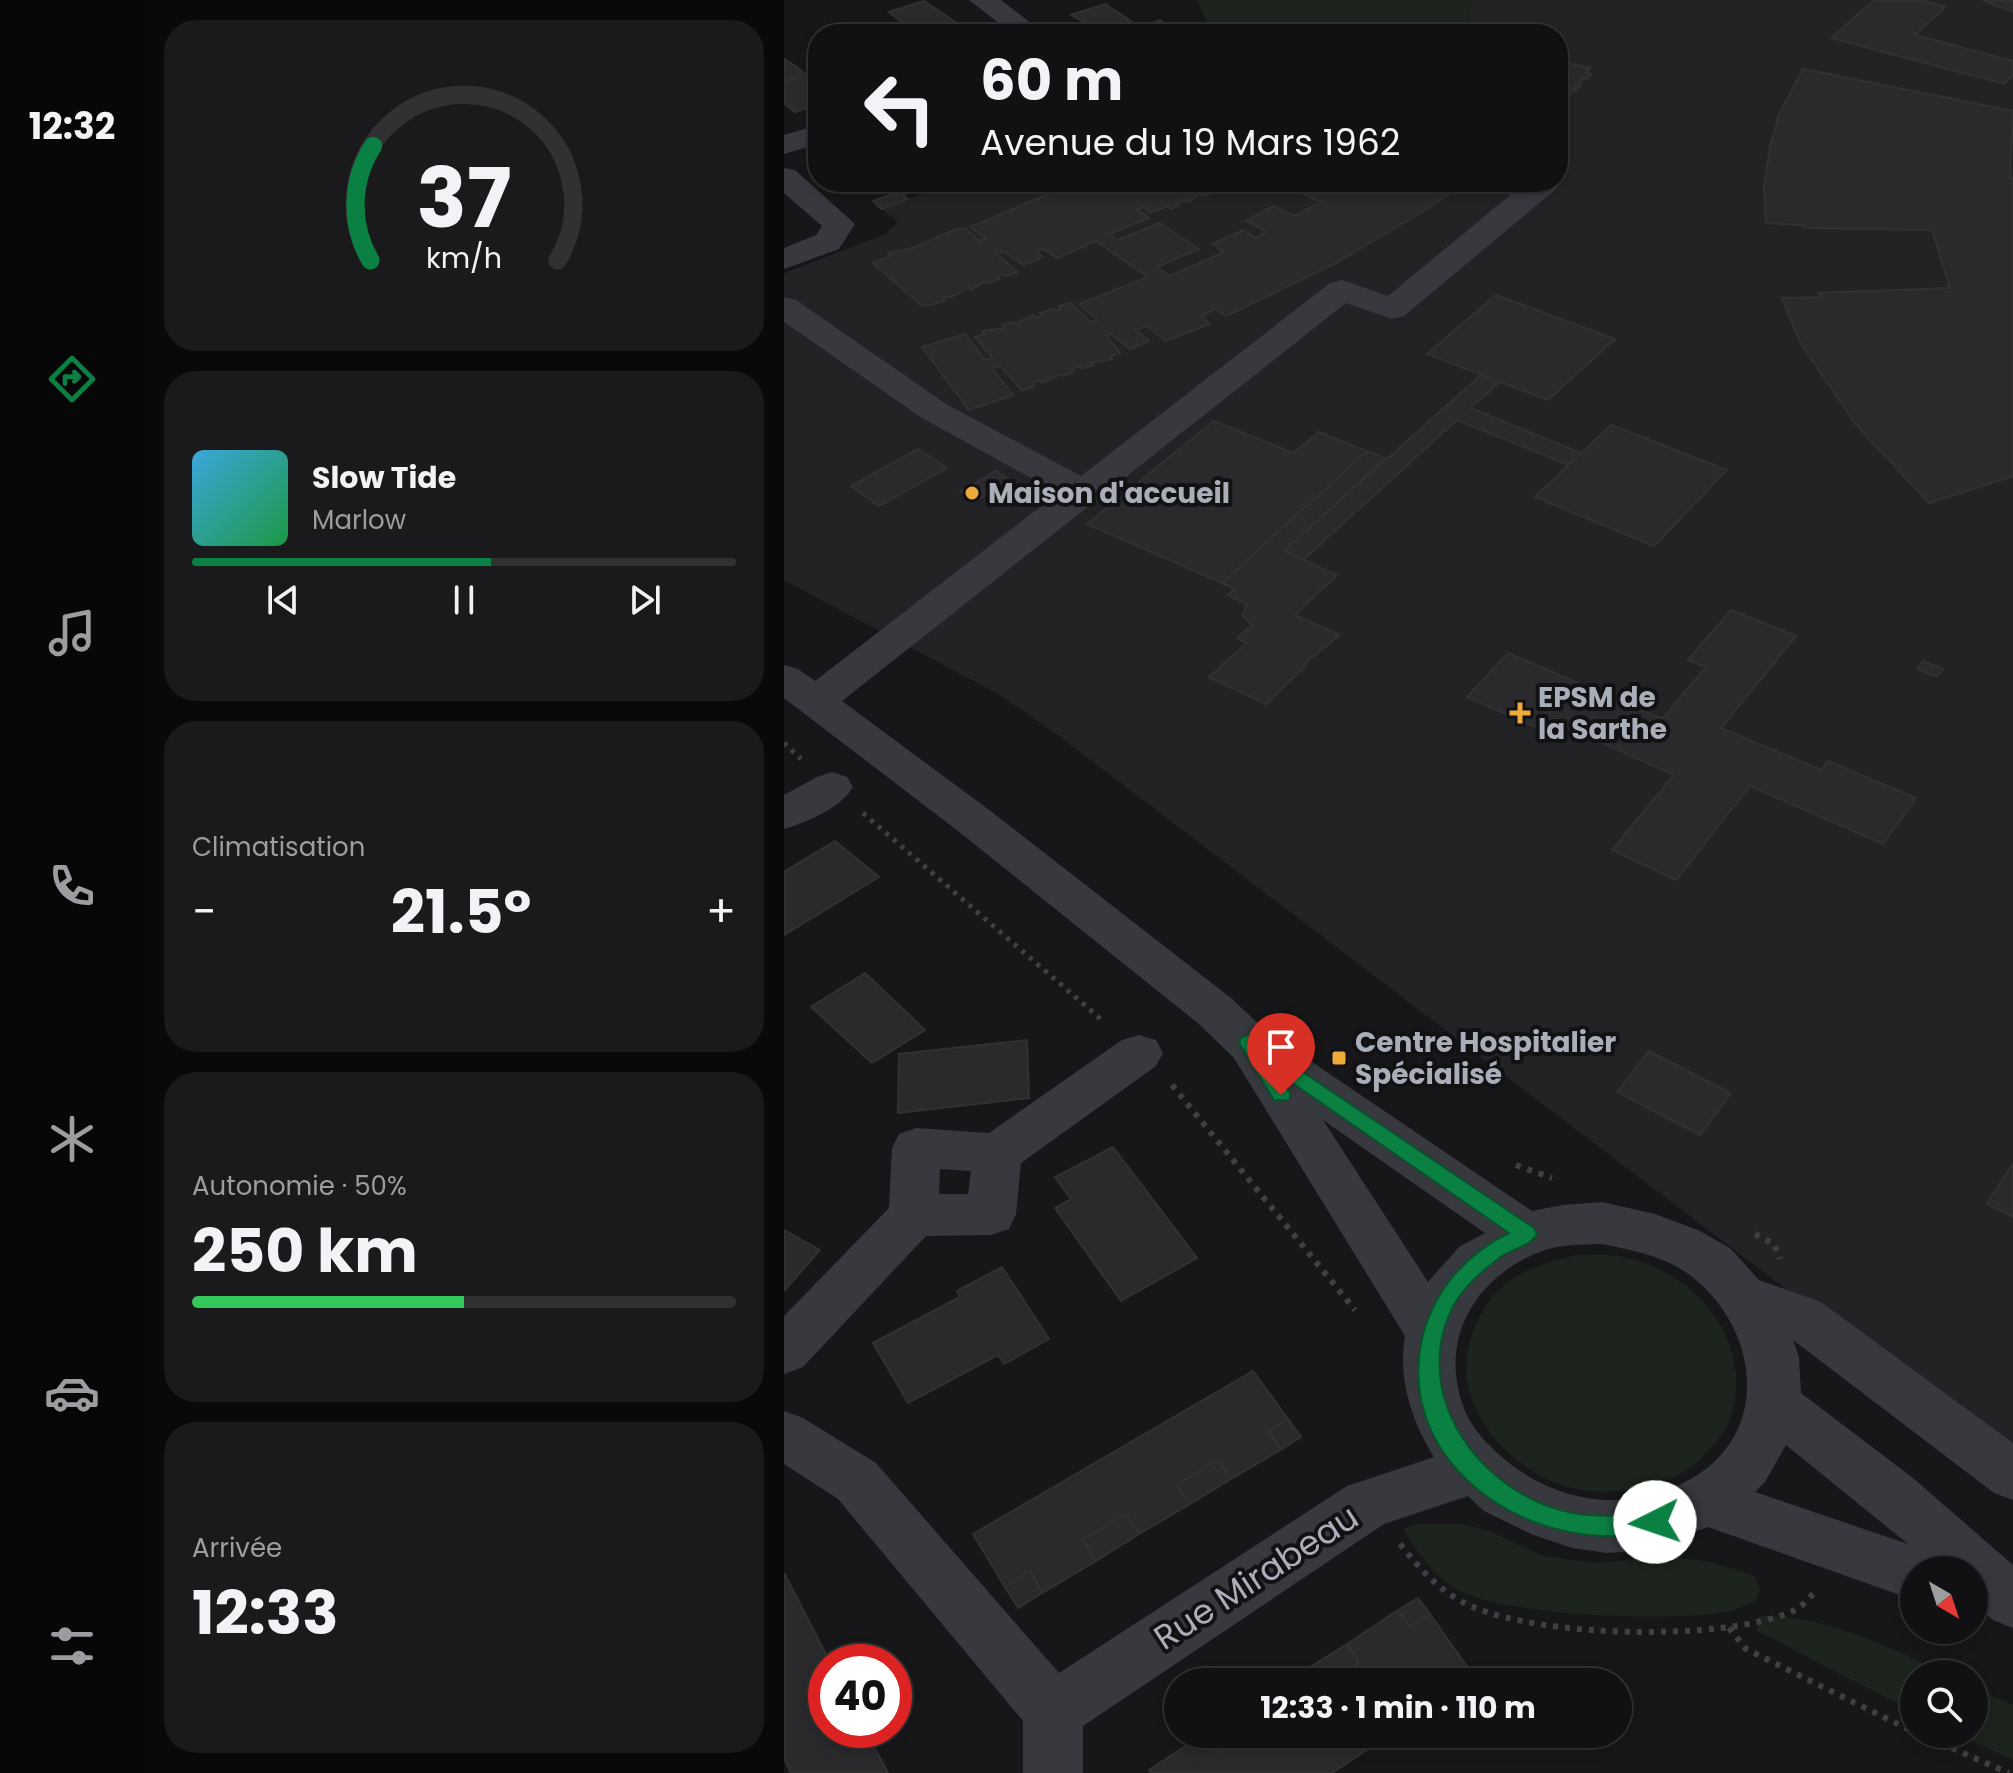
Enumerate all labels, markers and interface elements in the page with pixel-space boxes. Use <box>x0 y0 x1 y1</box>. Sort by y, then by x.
text: 60 m <box>980 41 1123 120</box>
icon: left <box>848 56 952 160</box>
text: 12:32 <box>29 101 115 152</box>
text: Avenue du 19 Mars 1962 <box>980 117 1401 168</box>
text: 37 <box>417 140 511 256</box>
text: km/h <box>426 238 502 278</box>
icon: directions <box>44 351 100 407</box>
text: Slow Tide <box>312 456 456 499</box>
place label: Maison d'accueil <box>988 474 1230 513</box>
marker: Maison d'accueil <box>963 484 981 502</box>
text: Marlow <box>312 502 406 538</box>
icon: previous <box>261 578 305 622</box>
icon: pause <box>442 578 486 622</box>
icon: next <box>623 578 667 622</box>
icon: music <box>44 605 100 661</box>
place label: EPSM de la Sarthe <box>1538 678 1667 749</box>
marker: EPSM de la Sarthe <box>1509 702 1531 724</box>
text: Climatisation <box>192 829 365 865</box>
icon: phone <box>44 858 100 914</box>
text: 21.5° <box>391 870 531 954</box>
text: − <box>192 881 216 942</box>
text: + <box>706 881 736 942</box>
pin <box>1247 1013 1315 1095</box>
place label: Centre Hospitalier Spécialisé <box>1355 1023 1616 1094</box>
icon: arrive <box>1259 1025 1303 1069</box>
marker: Centre Hospitalier Spécialisé <box>1330 1049 1348 1067</box>
icon: climate <box>44 1111 100 1167</box>
text: Autonomie · 50% <box>192 1168 407 1204</box>
text: 250 km <box>192 1209 418 1293</box>
icon: car <box>44 1365 100 1421</box>
position arrow <box>1613 1480 1697 1564</box>
street label: Rue Mirabeau <box>1145 1493 1367 1661</box>
text: Arrivée <box>192 1530 282 1566</box>
north arrow <box>1900 1556 1988 1644</box>
map controls <box>1900 1556 1988 1748</box>
text: 12:33 <box>192 1571 338 1655</box>
icon: filters <box>44 1618 100 1674</box>
speed limit sign: 40 <box>808 1644 912 1748</box>
button: search <box>1900 1660 1988 1748</box>
text: 12:33 · 1 min · 110 m <box>1260 1686 1536 1729</box>

